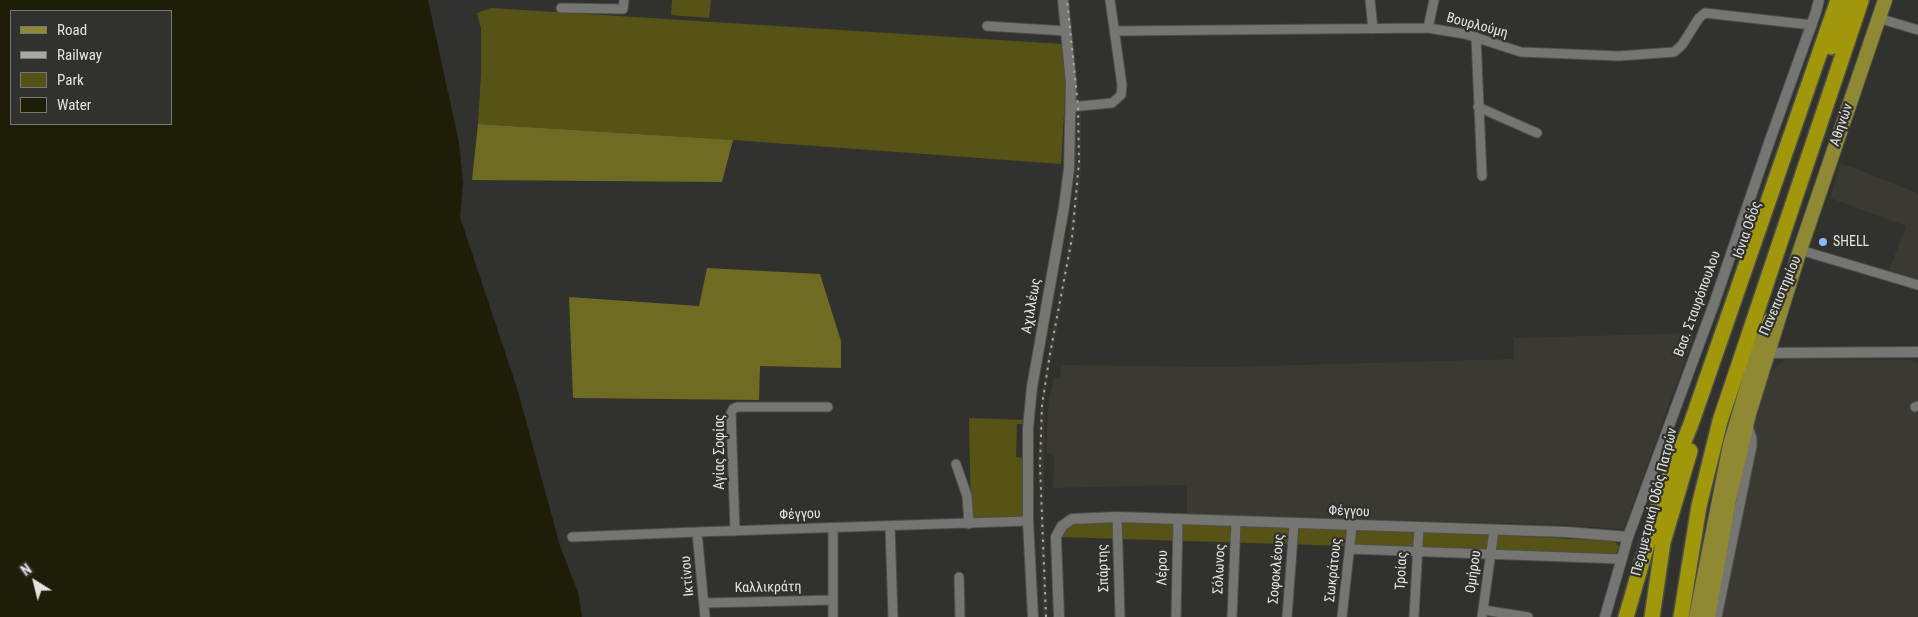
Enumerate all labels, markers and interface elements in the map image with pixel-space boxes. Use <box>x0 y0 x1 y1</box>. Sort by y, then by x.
legend <box>10 10 172 125</box>
street label: Βουρλούμη <box>1444 10 1510 42</box>
text: Road <box>57 21 87 39</box>
text: Railway <box>57 46 102 64</box>
text: Park <box>57 71 84 89</box>
text: Water <box>57 96 91 114</box>
street label: Αθηνών <box>1827 101 1857 149</box>
street label: Ιόνια Οδός <box>1730 199 1766 261</box>
place label: SHELL <box>1833 234 1869 250</box>
marker: SHELL <box>1817 236 1829 248</box>
street label: Βασ. Σταυρόπουλου <box>1671 249 1725 359</box>
street label: Πανεπιστημίου <box>1757 254 1805 338</box>
street label: Αχιλλέως <box>1019 277 1045 335</box>
street label: Αγίας Σοφίας <box>712 414 728 490</box>
street label: Περιμετρική Οδός Πατρών <box>1628 426 1682 578</box>
street label: Φέγγου <box>1328 503 1370 521</box>
street label: Φέγγου <box>779 506 821 524</box>
street label: Σοφοκλέους <box>1266 533 1288 605</box>
street label: Σωκράτους <box>1322 537 1346 603</box>
street label: Σόλωνος <box>1210 543 1230 595</box>
street label: Σπάρτης <box>1095 544 1113 592</box>
street label: Ομήρου <box>1463 549 1485 595</box>
street label: Λέρου <box>1154 550 1172 586</box>
street label: Τροίας <box>1393 552 1411 590</box>
street label: Ικτίνου <box>678 555 698 597</box>
north arrow <box>10 557 60 607</box>
text: N <box>18 561 34 579</box>
street label: Καλλικράτη <box>735 579 801 597</box>

